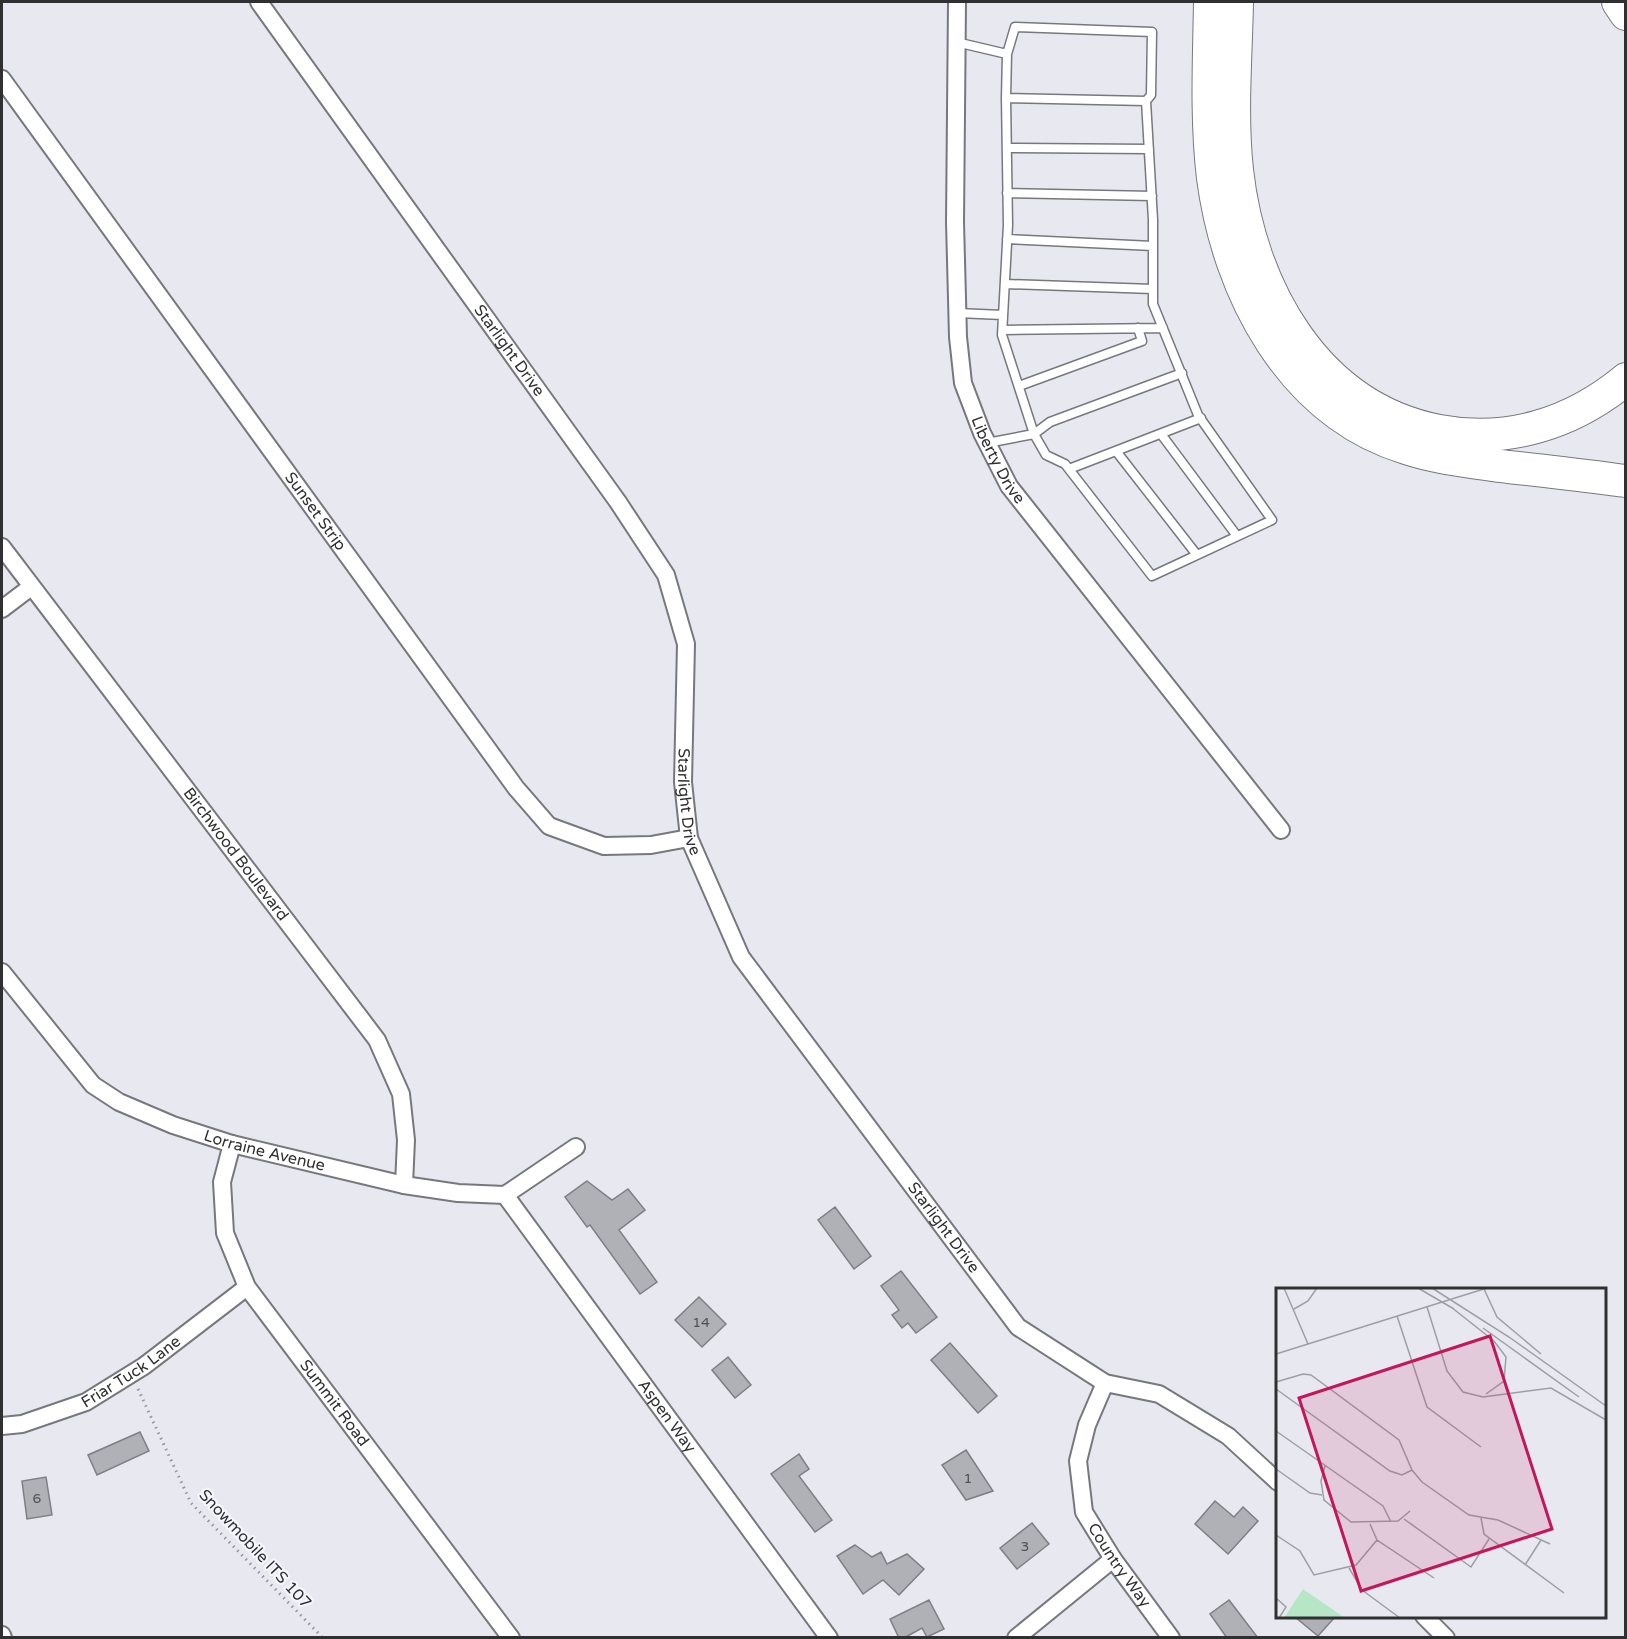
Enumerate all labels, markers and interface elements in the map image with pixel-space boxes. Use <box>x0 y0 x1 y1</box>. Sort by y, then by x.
street label: Starlight Drive <box>470 301 549 400</box>
street label: Liberty Drive <box>967 413 1029 508</box>
street label: Sunset Strip <box>280 468 351 555</box>
street label: Starlight Drive <box>673 748 705 858</box>
street label: Birchwood Boulevard <box>179 784 293 925</box>
street label: Lorraine Avenue <box>201 1126 327 1176</box>
street label: Starlight Drive <box>903 1178 984 1277</box>
inset map <box>1276 1288 1606 1618</box>
house number: 14 <box>692 1314 710 1331</box>
street label: Friar Tuck Lane <box>78 1331 185 1412</box>
street label: Summit Road <box>295 1356 373 1450</box>
street label: Aspen Way <box>633 1376 700 1457</box>
house number: 1 <box>964 1470 972 1487</box>
street label: Snowmobile ITS 107 <box>195 1485 315 1613</box>
house number: 6 <box>33 1490 42 1507</box>
street label: Country Way <box>1083 1519 1155 1612</box>
house number: 3 <box>1021 1538 1029 1555</box>

